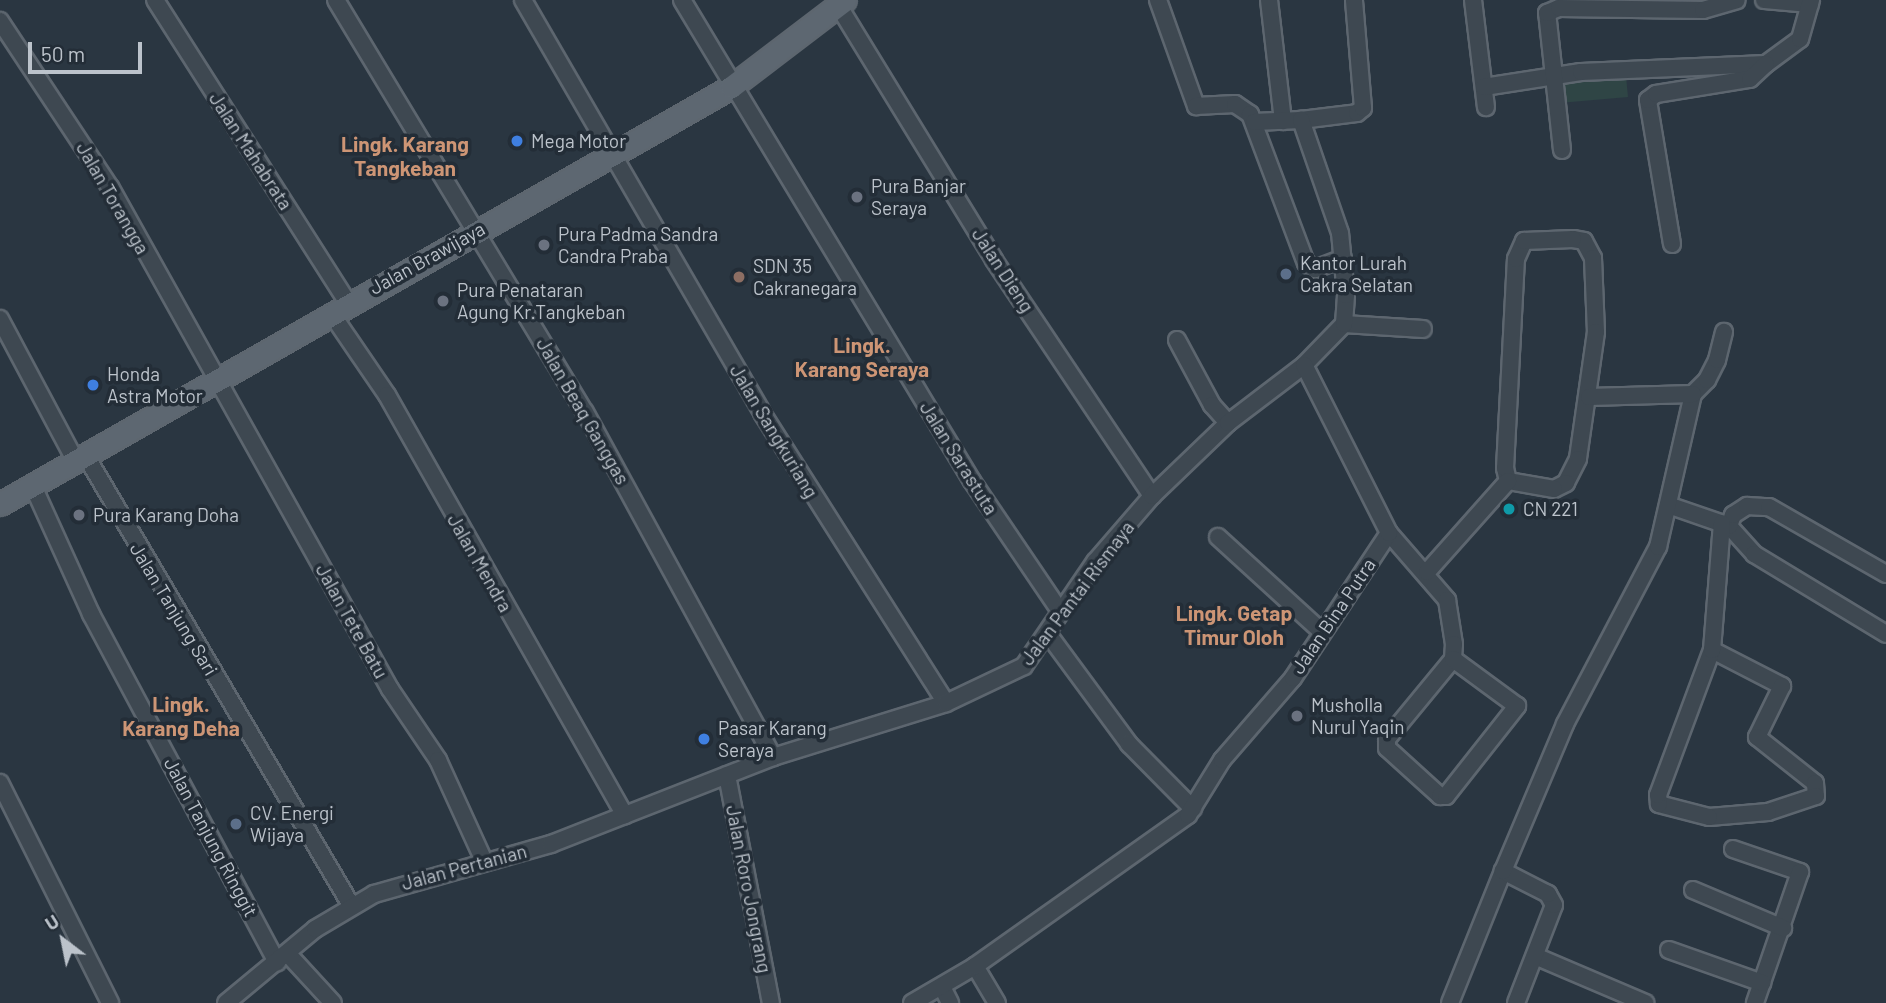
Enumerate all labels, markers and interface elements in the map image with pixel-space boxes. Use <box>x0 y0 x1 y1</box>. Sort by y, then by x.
scale bar <box>32 28 145 72</box>
text: 50 m <box>41 41 85 66</box>
street label: Jalan Mahabrata <box>205 88 297 214</box>
place label: Mega Motor <box>531 130 626 152</box>
district label: Lingk. Karang Tangkeban <box>341 131 469 181</box>
marker: Mega Motor <box>509 133 525 149</box>
street label: Jalan Torangga <box>72 138 154 258</box>
place label: Pura Banjar Seraya <box>871 175 966 219</box>
marker: Pura Banjar Seraya <box>849 189 865 205</box>
street label: Jalan Brawijaya <box>365 217 489 299</box>
place label: Pura Padma Sandra Candra Praba <box>558 223 718 267</box>
street label: Jalan Dieng <box>967 224 1039 316</box>
marker: Pura Padma Sandra Candra Praba <box>536 237 552 253</box>
place label: Kantor Lurah Cakra Selatan <box>1300 252 1413 296</box>
place label: SDN 35 Cakranegara <box>753 255 857 299</box>
marker: Kantor Lurah Cakra Selatan <box>1278 266 1294 282</box>
marker: SDN 35 Cakranegara <box>731 269 747 285</box>
place label: Pura Penataran Agung Kr.Tangkeban <box>457 279 626 323</box>
marker: Pura Penataran Agung Kr.Tangkeban <box>435 293 451 309</box>
district label: Lingk. Karang Seraya <box>795 332 929 382</box>
street label: Jalan Beaq Ganggas <box>532 334 634 488</box>
street label: Jalan Sangkuriang <box>725 360 823 502</box>
place label: Honda Astra Motor <box>107 363 203 407</box>
marker: Honda Astra Motor <box>85 377 101 393</box>
street label: Jalan Sarastuta <box>915 397 1003 519</box>
place label: CN 221 <box>1523 498 1578 520</box>
marker: CN 221 <box>1501 501 1517 517</box>
place label: Pura Karang Doha <box>93 504 239 526</box>
marker: Pura Karang Doha <box>71 507 87 523</box>
street label: Jalan Mendra <box>443 510 517 616</box>
street label: Jalan Pantai Rismaya <box>1015 517 1139 669</box>
street label: Jalan Tanjung Sari <box>125 538 223 680</box>
street label: Jalan Bina Putra <box>1286 554 1380 678</box>
street label: Jalan Tete Batu <box>311 560 393 682</box>
district label: Lingk. Getap Timur Oloh <box>1176 600 1292 650</box>
district label: Lingk. Karang Deha <box>122 691 240 741</box>
place label: Musholla Nurul Yaqin <box>1311 694 1404 738</box>
marker: Musholla Nurul Yaqin <box>1289 708 1305 724</box>
place label: Pasar Karang Seraya <box>718 717 827 761</box>
marker: Pasar Karang Seraya <box>696 731 712 747</box>
street label: Jalan Tanjung Ringgit <box>159 753 263 921</box>
place label: CV. Energi Wijaya <box>250 802 334 846</box>
street label: Jalan Roro Jongrang <box>722 803 776 975</box>
marker: CV. Energi Wijaya <box>228 816 244 832</box>
street label: Jalan Pertanian <box>399 839 529 895</box>
north arrow <box>28 905 98 975</box>
text: U <box>40 909 63 935</box>

